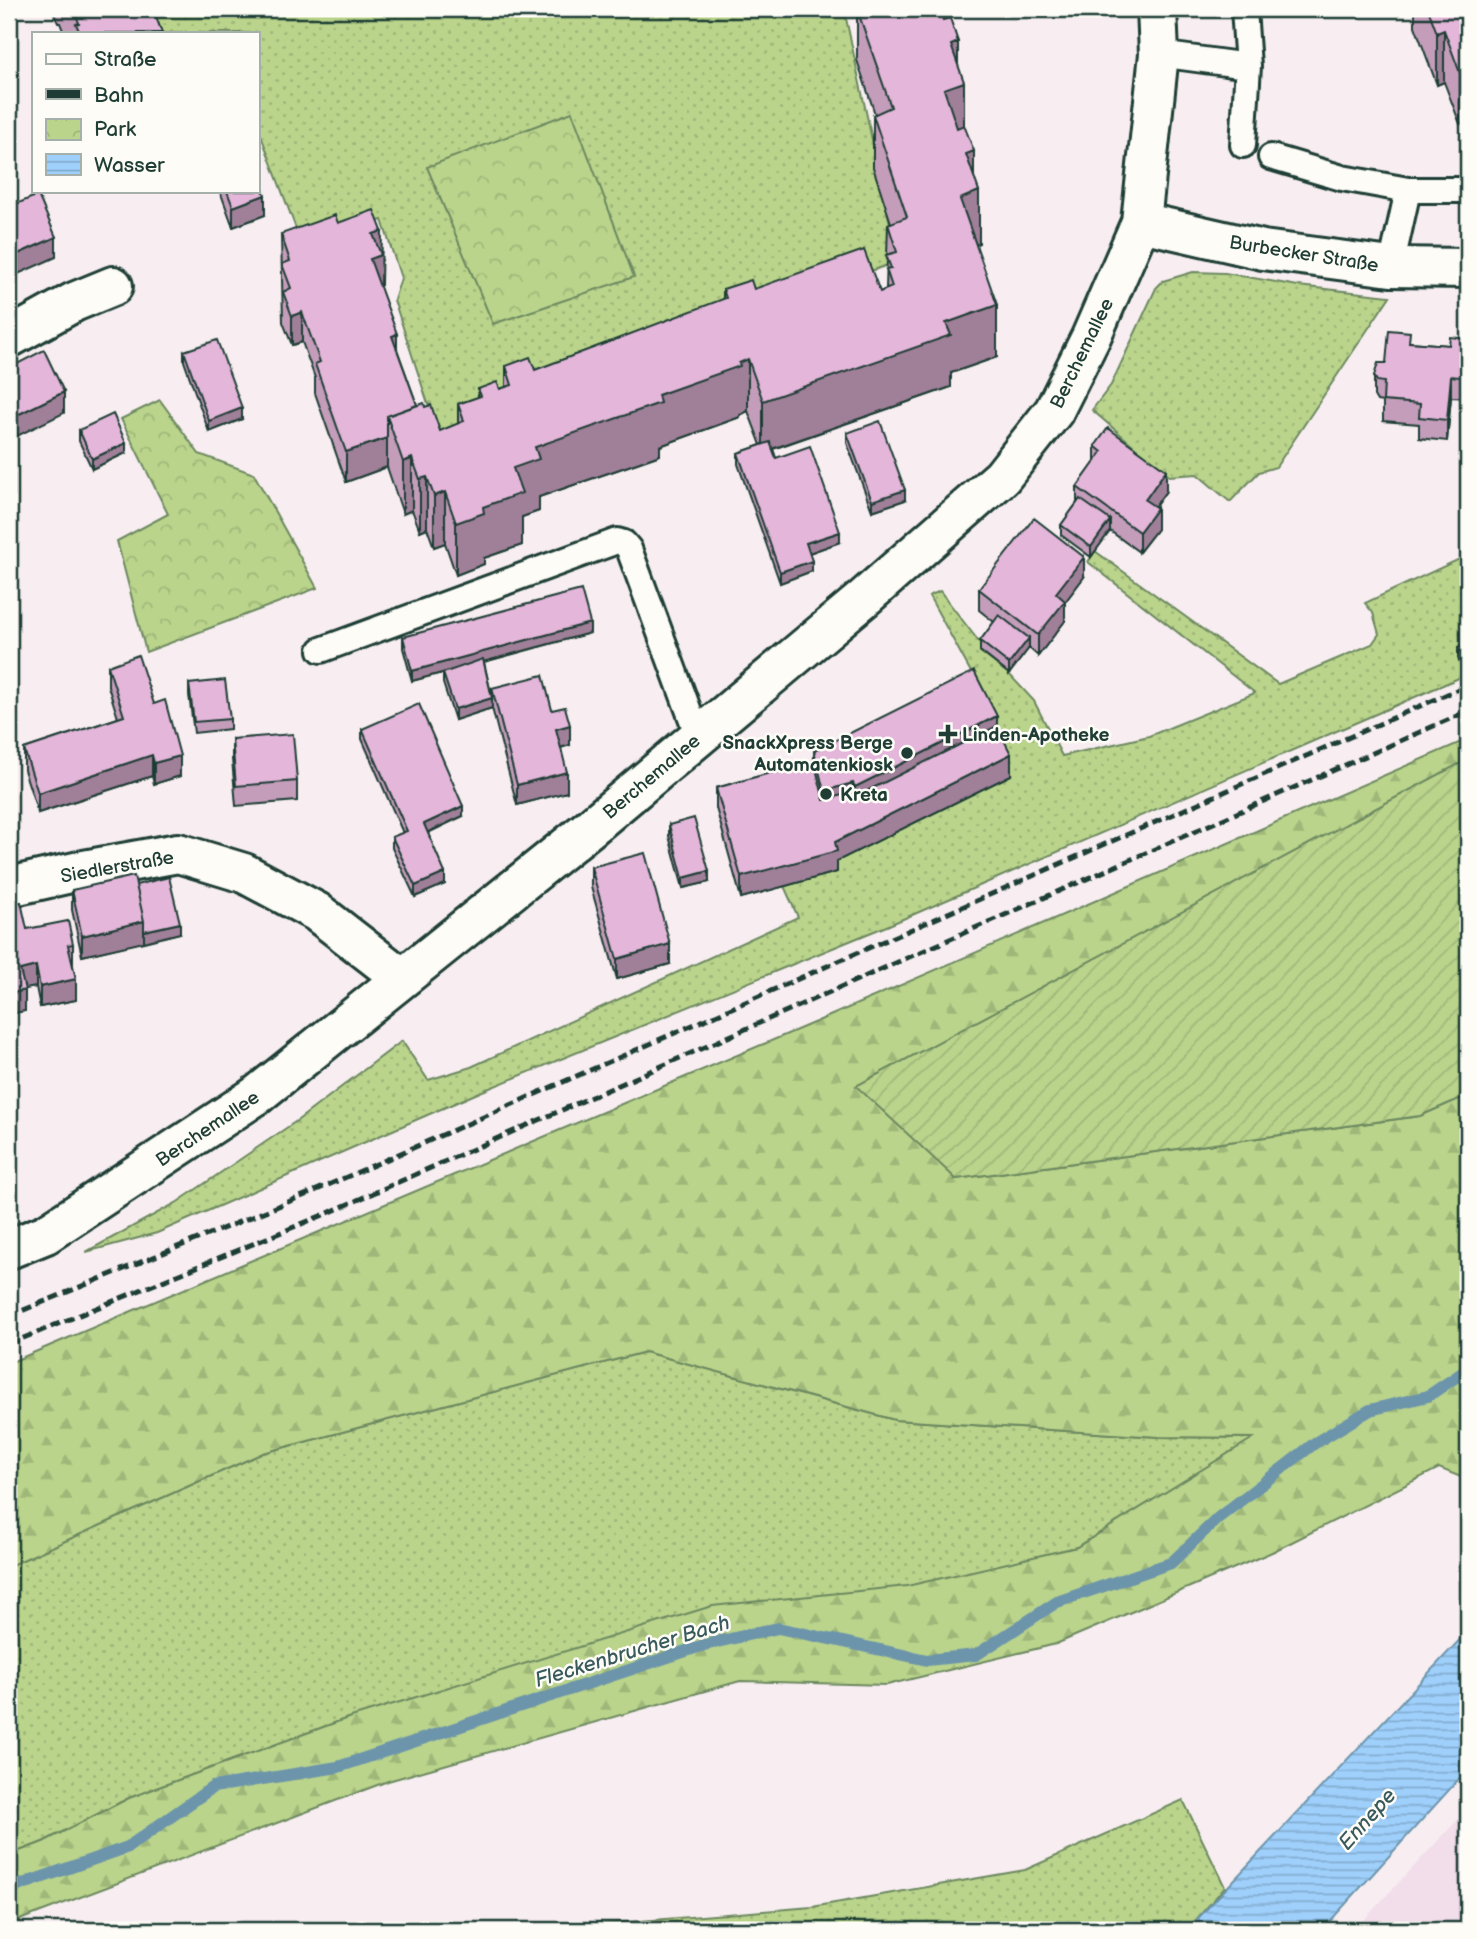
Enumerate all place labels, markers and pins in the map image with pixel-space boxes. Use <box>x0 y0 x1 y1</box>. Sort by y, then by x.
place label: Linden-Apotheke <box>962 724 1110 747</box>
marker: Linden-Apotheke <box>940 726 956 742</box>
place label: SnackXpress Berge Automatenkiosk <box>722 732 893 777</box>
marker: SnackXpress Berge Automatenkiosk <box>899 745 915 761</box>
place label: Kreta <box>840 784 888 807</box>
marker: Kreta <box>818 786 834 802</box>

